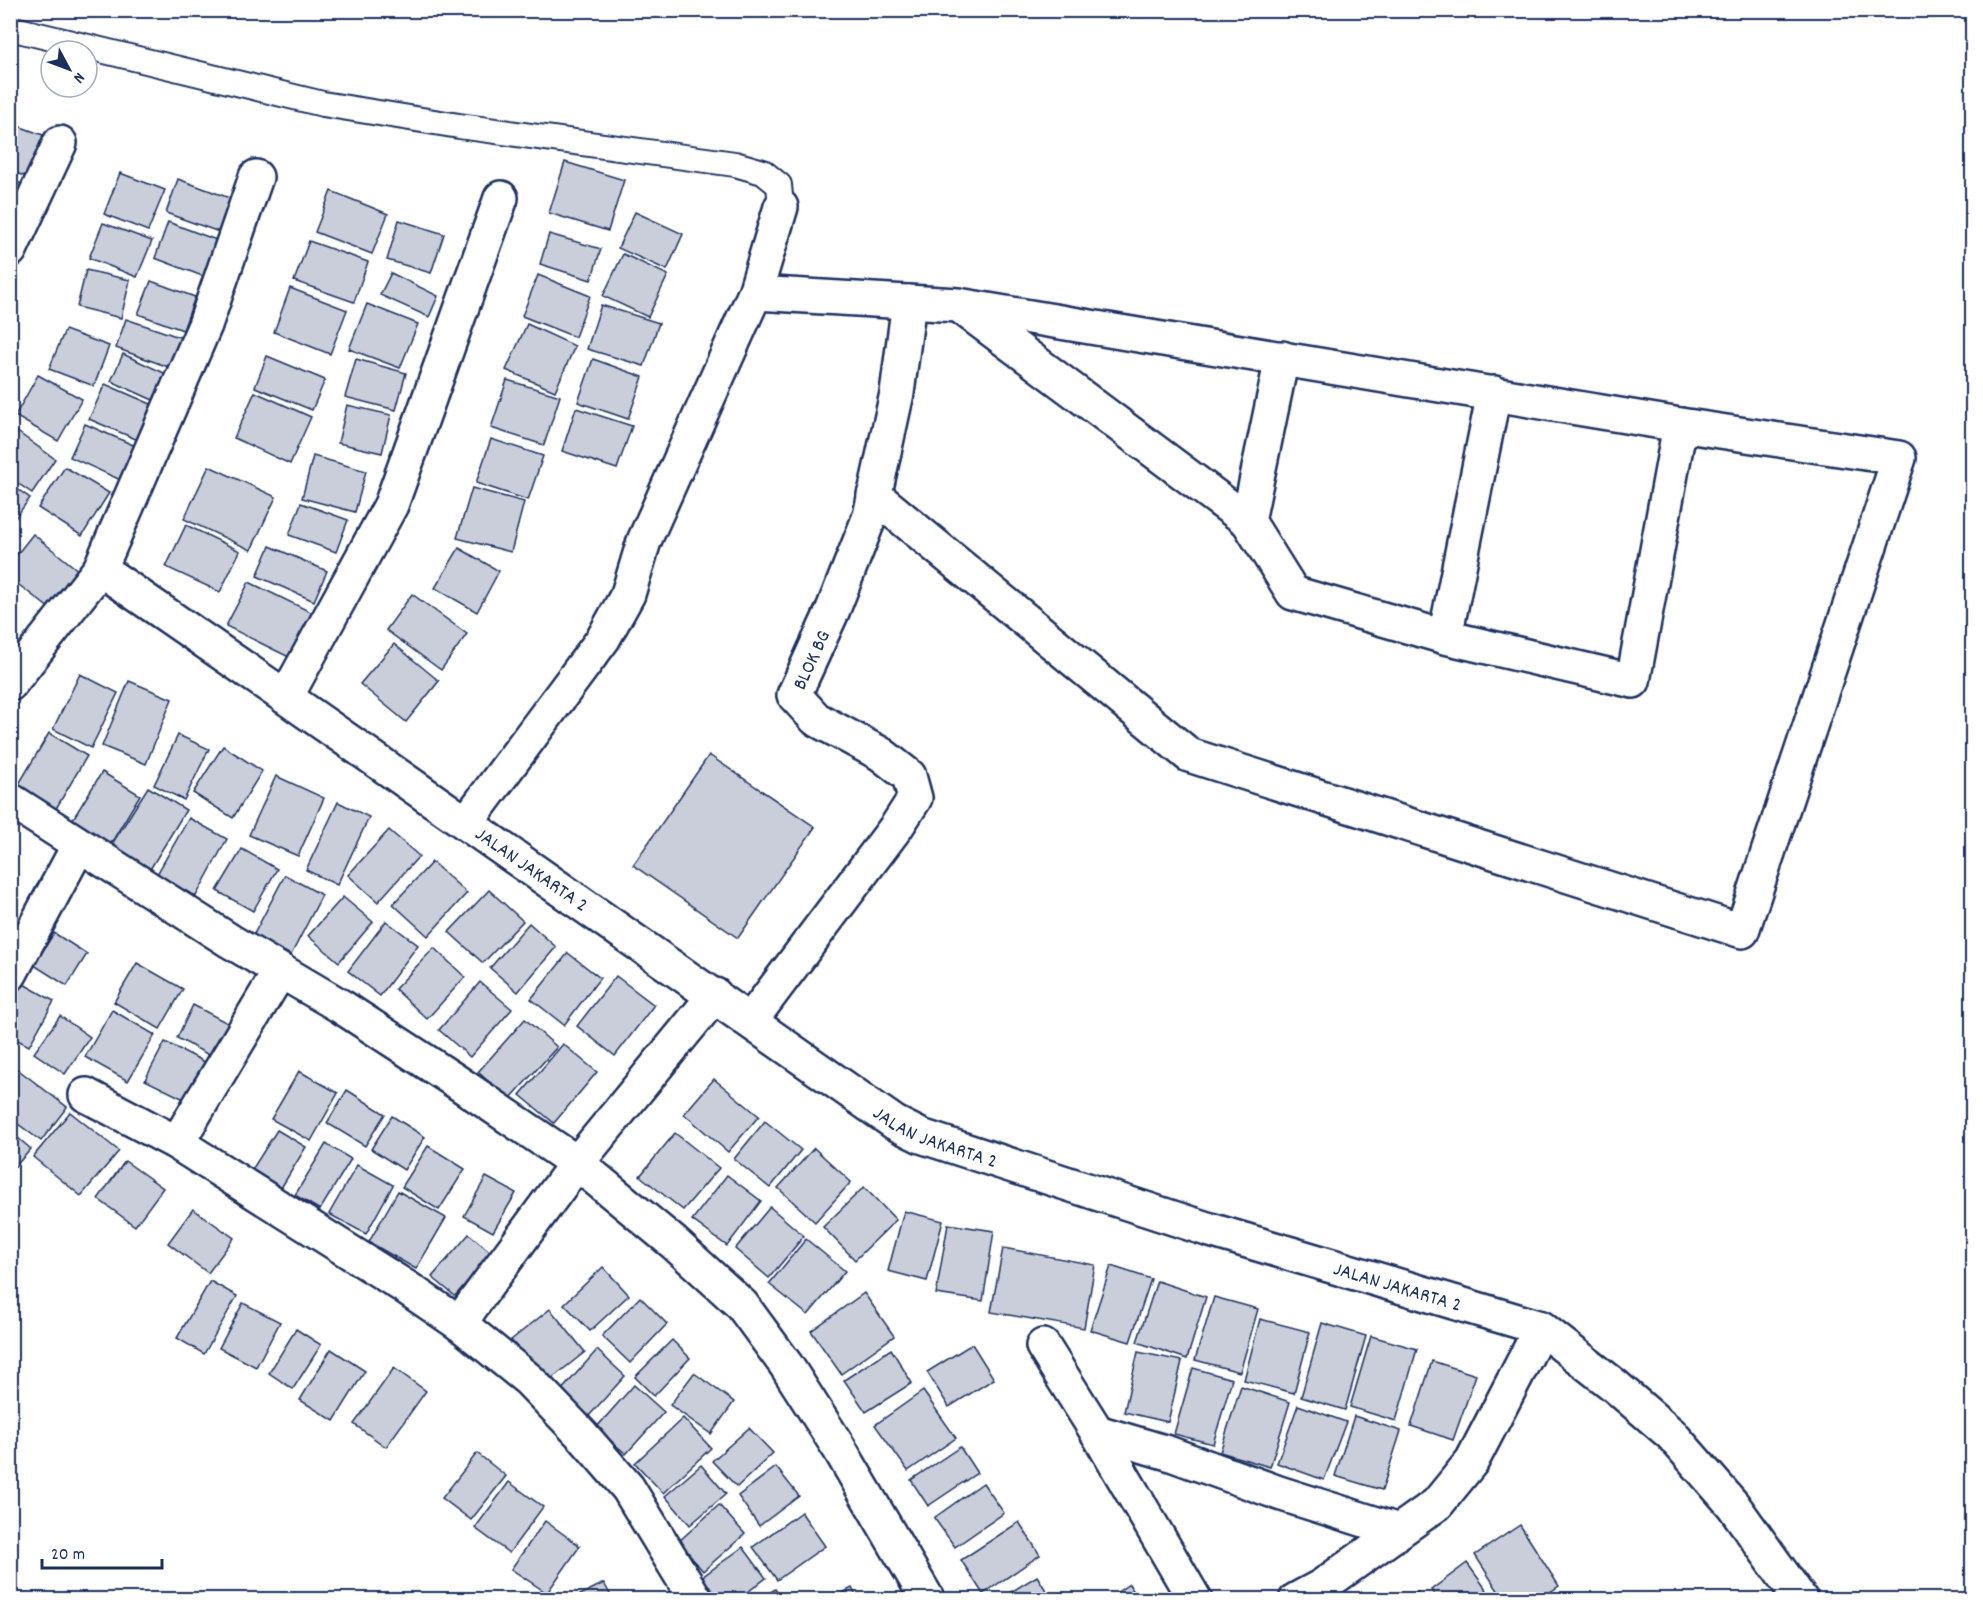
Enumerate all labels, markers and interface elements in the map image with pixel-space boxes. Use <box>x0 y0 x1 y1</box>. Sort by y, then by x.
north arrow <box>39 39 99 99</box>
text: N <box>67 67 90 88</box>
street label: BLOK BG <box>787 626 839 695</box>
street label: JALAN JAKARTA 2 <box>469 822 593 920</box>
street label: JALAN JAKARTA 2 <box>866 1101 1001 1177</box>
street label: JALAN JAKARTA 2 <box>1330 1256 1464 1321</box>
scale bar <box>42 1532 162 1570</box>
text: 20 m <box>51 1543 85 1568</box>

